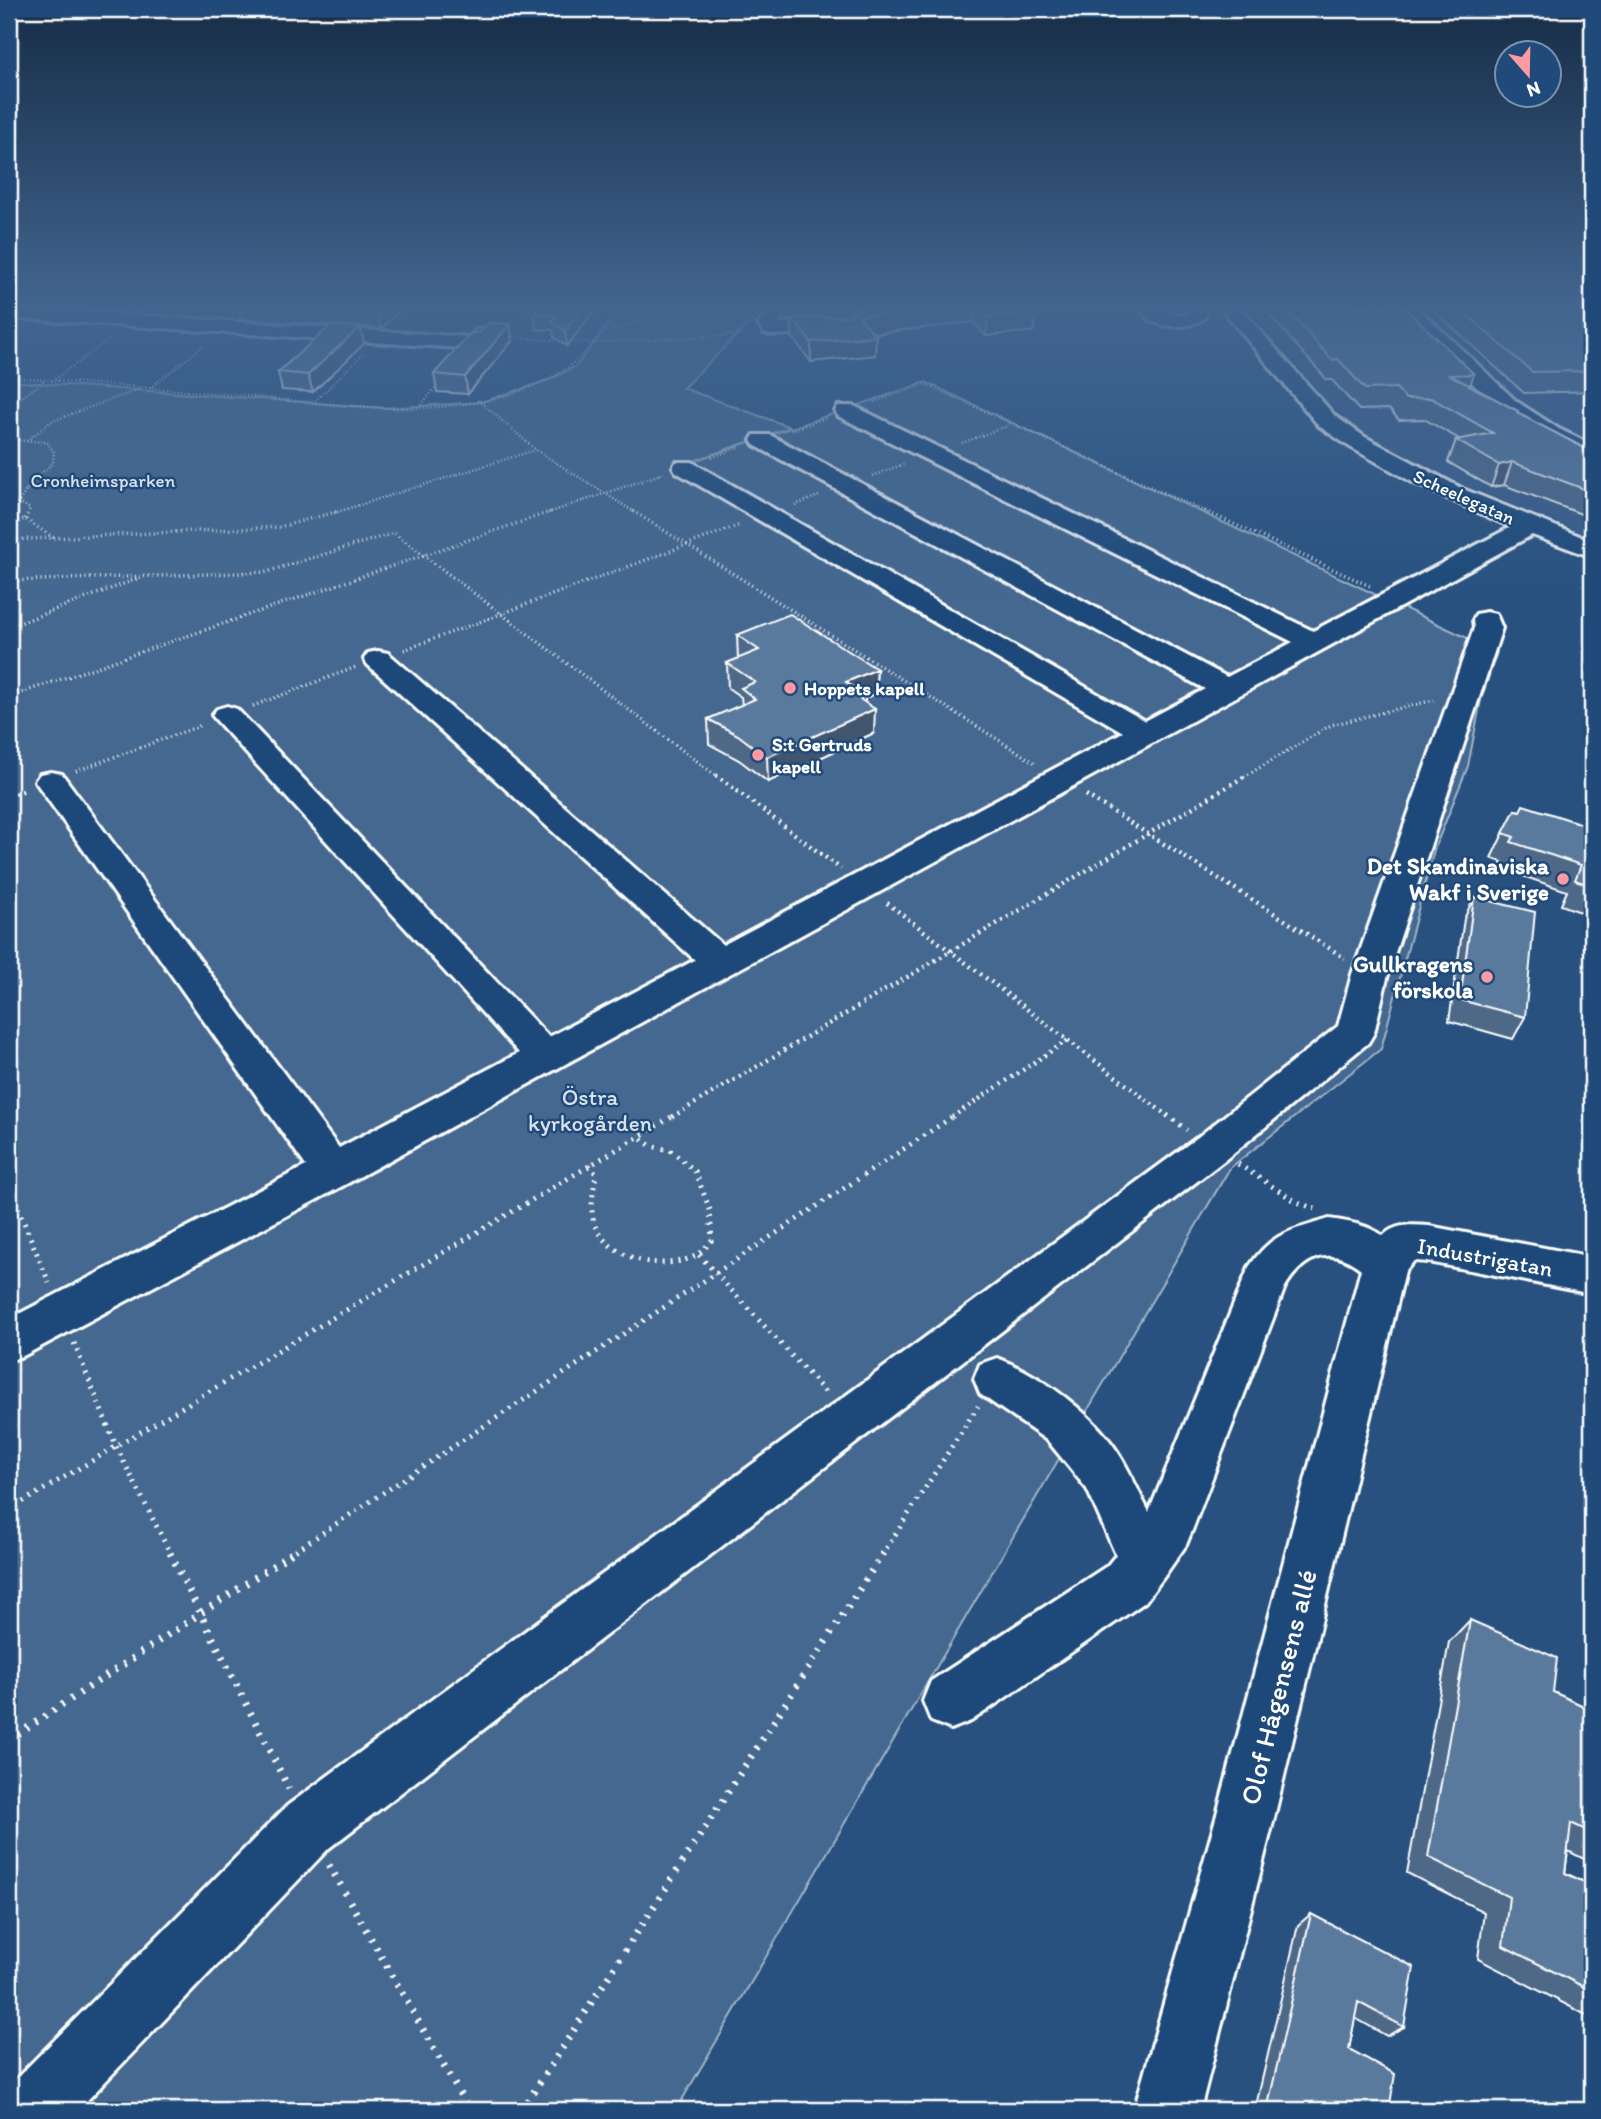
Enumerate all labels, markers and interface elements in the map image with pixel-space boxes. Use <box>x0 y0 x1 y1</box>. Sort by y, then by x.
north arrow <box>1492 38 1562 108</box>
text: N <box>1524 77 1544 103</box>
street label: Scheelegatan <box>1410 464 1519 530</box>
park label: Cronheimsparken <box>31 469 176 492</box>
place label: Hoppets kapell <box>804 677 925 700</box>
marker: Hoppets kapell <box>782 680 798 696</box>
place label: S:t Gertruds kapell <box>772 733 872 778</box>
marker: S:t Gertruds kapell <box>750 747 766 763</box>
place label: Det Skandinaviska Wakf i Sverige <box>1367 852 1550 906</box>
marker: Det Skandinaviska Wakf i Sverige <box>1555 871 1571 887</box>
place label: Gullkragens förskola <box>1353 950 1474 1004</box>
marker: Gullkragens förskola <box>1479 969 1495 985</box>
park label: Östra kyrkogården <box>528 1083 652 1137</box>
street label: Industrigatan <box>1415 1231 1555 1283</box>
street label: Olof Hågensens allé <box>1232 1566 1324 1808</box>

